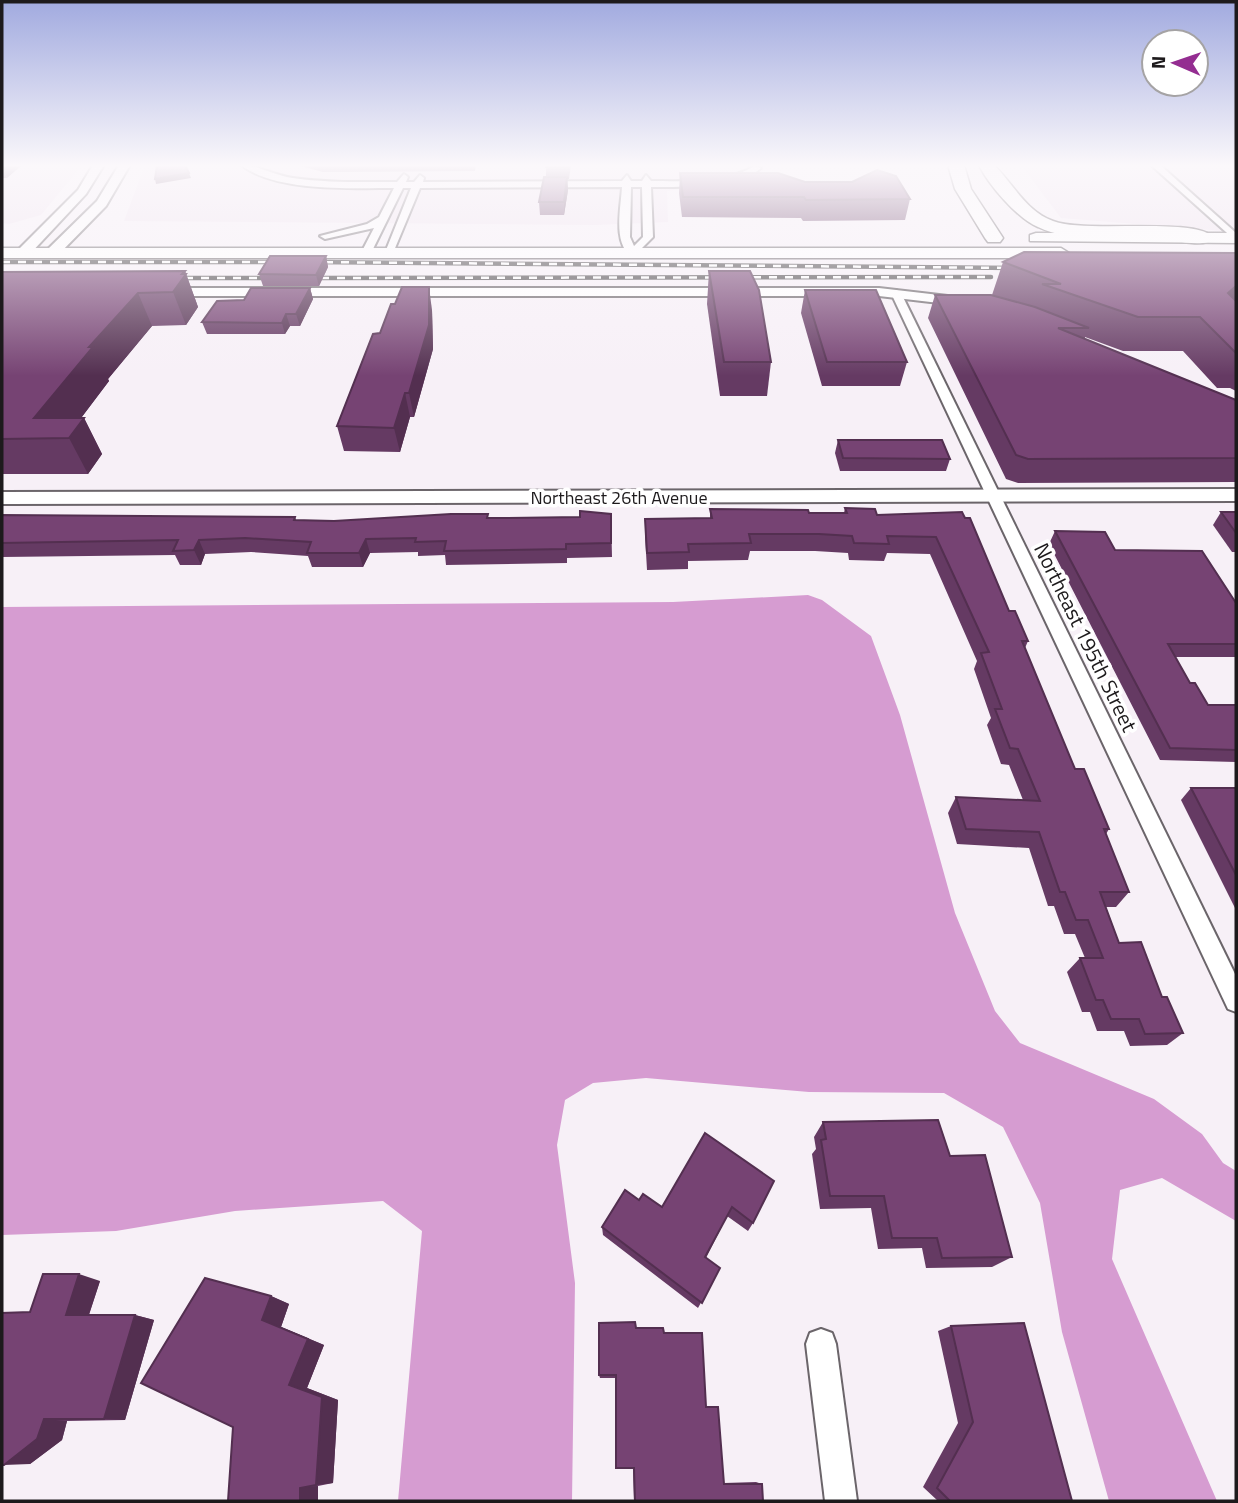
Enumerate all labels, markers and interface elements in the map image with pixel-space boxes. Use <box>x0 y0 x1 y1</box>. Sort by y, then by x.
north arrow <box>1140 28 1210 98</box>
text: N <box>1143 55 1172 69</box>
street label: Northeast 26th Avenue <box>531 484 707 511</box>
street label: Northeast 195th Street <box>1026 537 1146 737</box>

